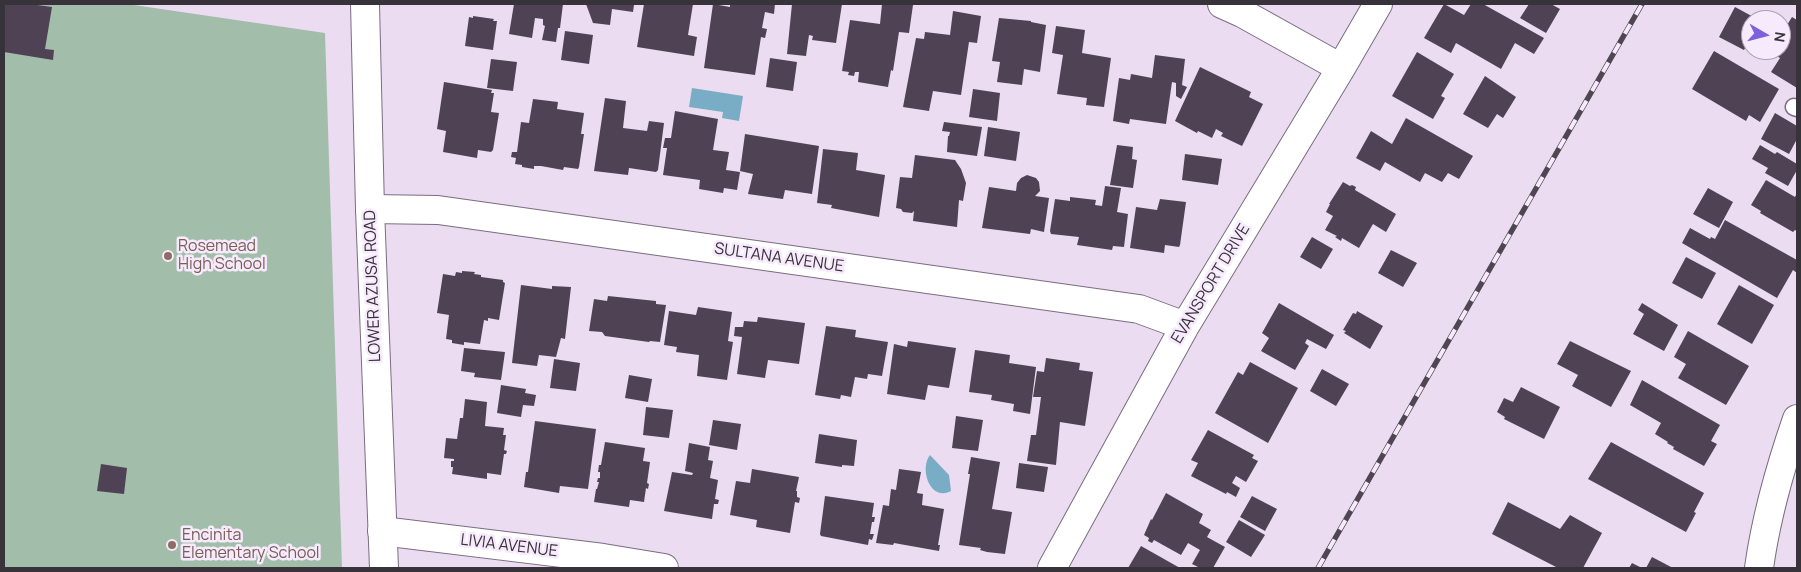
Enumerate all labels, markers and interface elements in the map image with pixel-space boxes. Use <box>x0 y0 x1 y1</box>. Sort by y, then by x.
north arrow <box>1741 10 1791 60</box>
text: N <box>1770 31 1790 43</box>
street label: LOWER AZUSA ROAD <box>361 209 385 363</box>
street label: EVANSPORT DRIVE <box>1168 221 1254 347</box>
place label: Rosemead High School <box>178 237 266 275</box>
street label: SULTANA AVENUE <box>713 239 845 277</box>
marker: Rosemead High School <box>162 250 174 262</box>
place label: Encinita Elementary School <box>182 526 320 564</box>
street label: LIVIA AVENUE <box>459 531 559 561</box>
marker: Encinita Elementary School <box>166 539 178 551</box>

